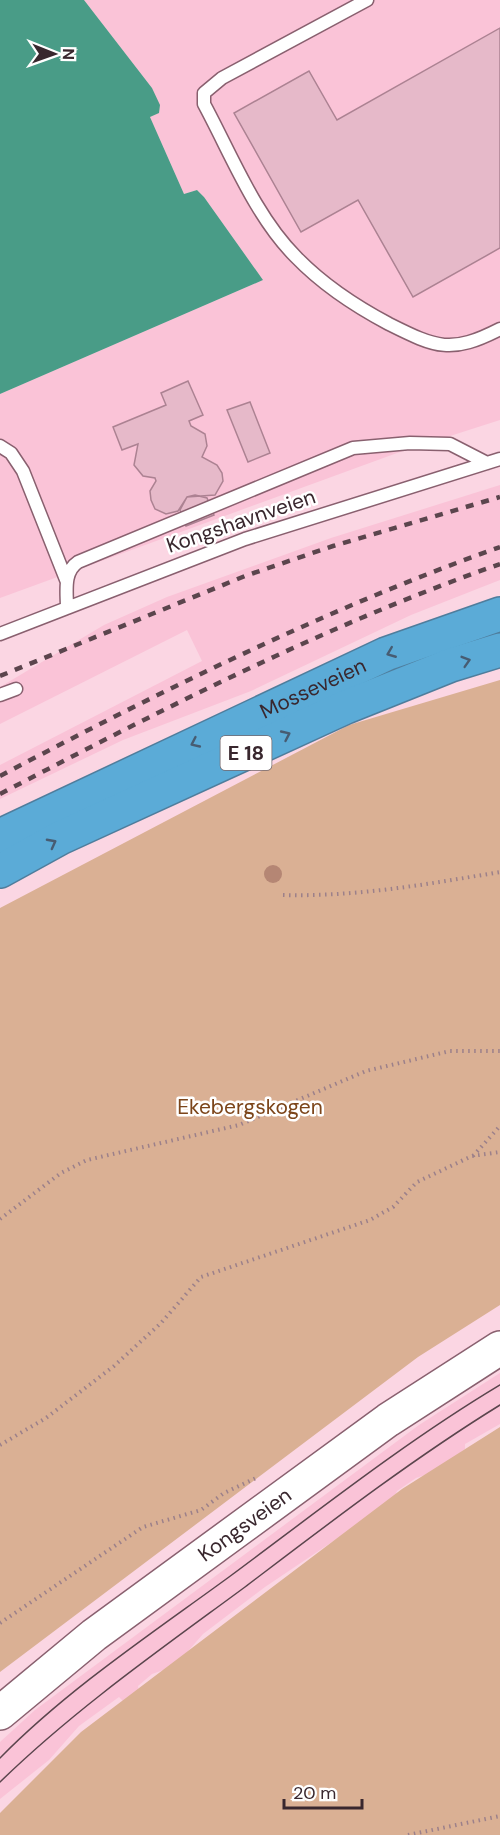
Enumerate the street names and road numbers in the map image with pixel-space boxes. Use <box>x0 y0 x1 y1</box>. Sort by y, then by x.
street label: Kongshavnveien <box>163 482 319 560</box>
street label: Mosseveien <box>255 651 371 725</box>
road number: E 18 <box>220 736 272 770</box>
street label: Kongsveien <box>192 1481 297 1568</box>

